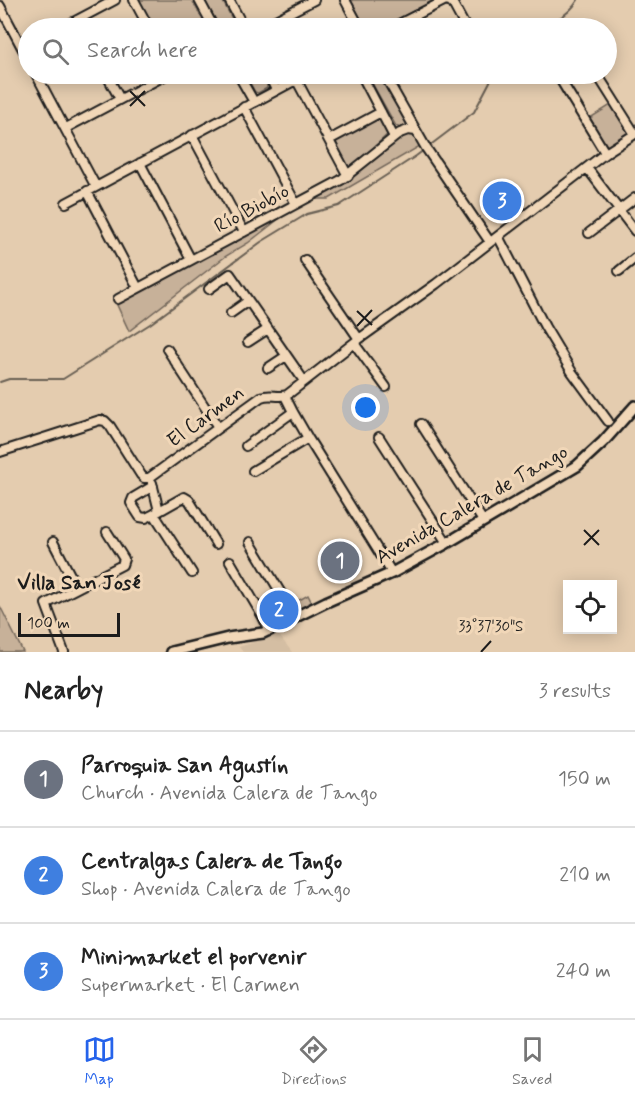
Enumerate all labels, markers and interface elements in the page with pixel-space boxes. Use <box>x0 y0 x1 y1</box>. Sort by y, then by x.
search box <box>18 18 617 84</box>
icon: search <box>39 35 72 68</box>
text: Search here <box>87 37 198 65</box>
street label: Río Biobío <box>210 178 294 240</box>
pin: 3 <box>482 178 522 224</box>
street label: El Carmen <box>162 380 250 454</box>
your location <box>351 393 380 422</box>
street label: Avenida Calera de Tango <box>371 439 573 571</box>
pin: 1 <box>320 538 360 584</box>
district label: Villa San José <box>17 569 141 597</box>
map controls <box>563 580 617 634</box>
button: locate <box>563 580 617 634</box>
pin: 2 <box>260 588 298 632</box>
scale bar <box>18 610 120 638</box>
text: 100 m <box>27 613 70 634</box>
text: 33°37'30"S <box>459 617 523 637</box>
text: Nearby <box>24 674 103 708</box>
text: 3 results <box>539 678 611 705</box>
text: Parroquia San Agustín <box>81 752 288 780</box>
text: 1 <box>39 766 48 793</box>
text: 150 m <box>558 766 611 793</box>
text: Church · Avenida Calera de Tango <box>81 780 377 807</box>
text: Centralgas Calera de Tango <box>81 848 342 876</box>
text: 2 <box>39 862 48 889</box>
text: 210 m <box>559 862 611 889</box>
text: Shop · Avenida Calera de Tango <box>81 876 351 903</box>
text: Minimarket el porvenir <box>81 944 306 972</box>
text: 3 <box>39 958 48 985</box>
text: 240 m <box>556 958 611 985</box>
text: Supermarket · El Carmen <box>81 972 300 999</box>
tab: Map <box>83 1033 116 1090</box>
tab: Directions <box>281 1033 347 1090</box>
tab: Saved <box>512 1033 552 1090</box>

